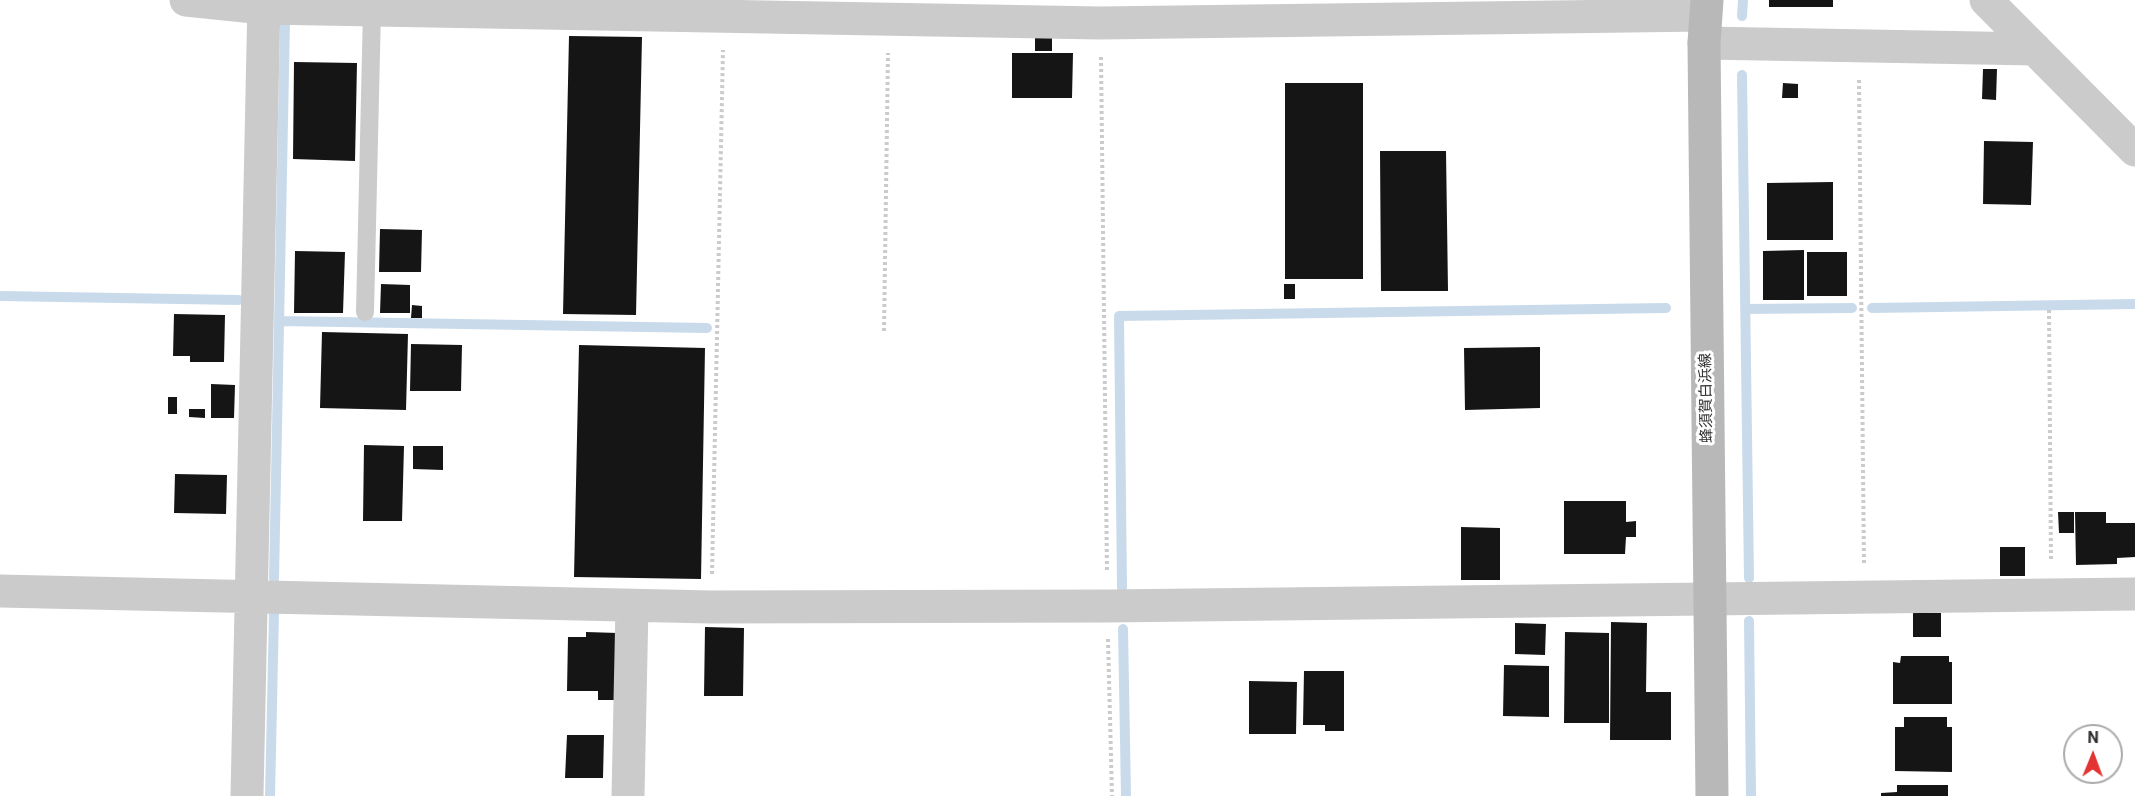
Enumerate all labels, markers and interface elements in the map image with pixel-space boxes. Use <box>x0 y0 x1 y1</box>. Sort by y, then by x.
street label: 蜂須賀白浜線 <box>1697 353 1717 443</box>
north arrow <box>2063 724 2123 784</box>
text: N <box>2087 728 2099 747</box>

